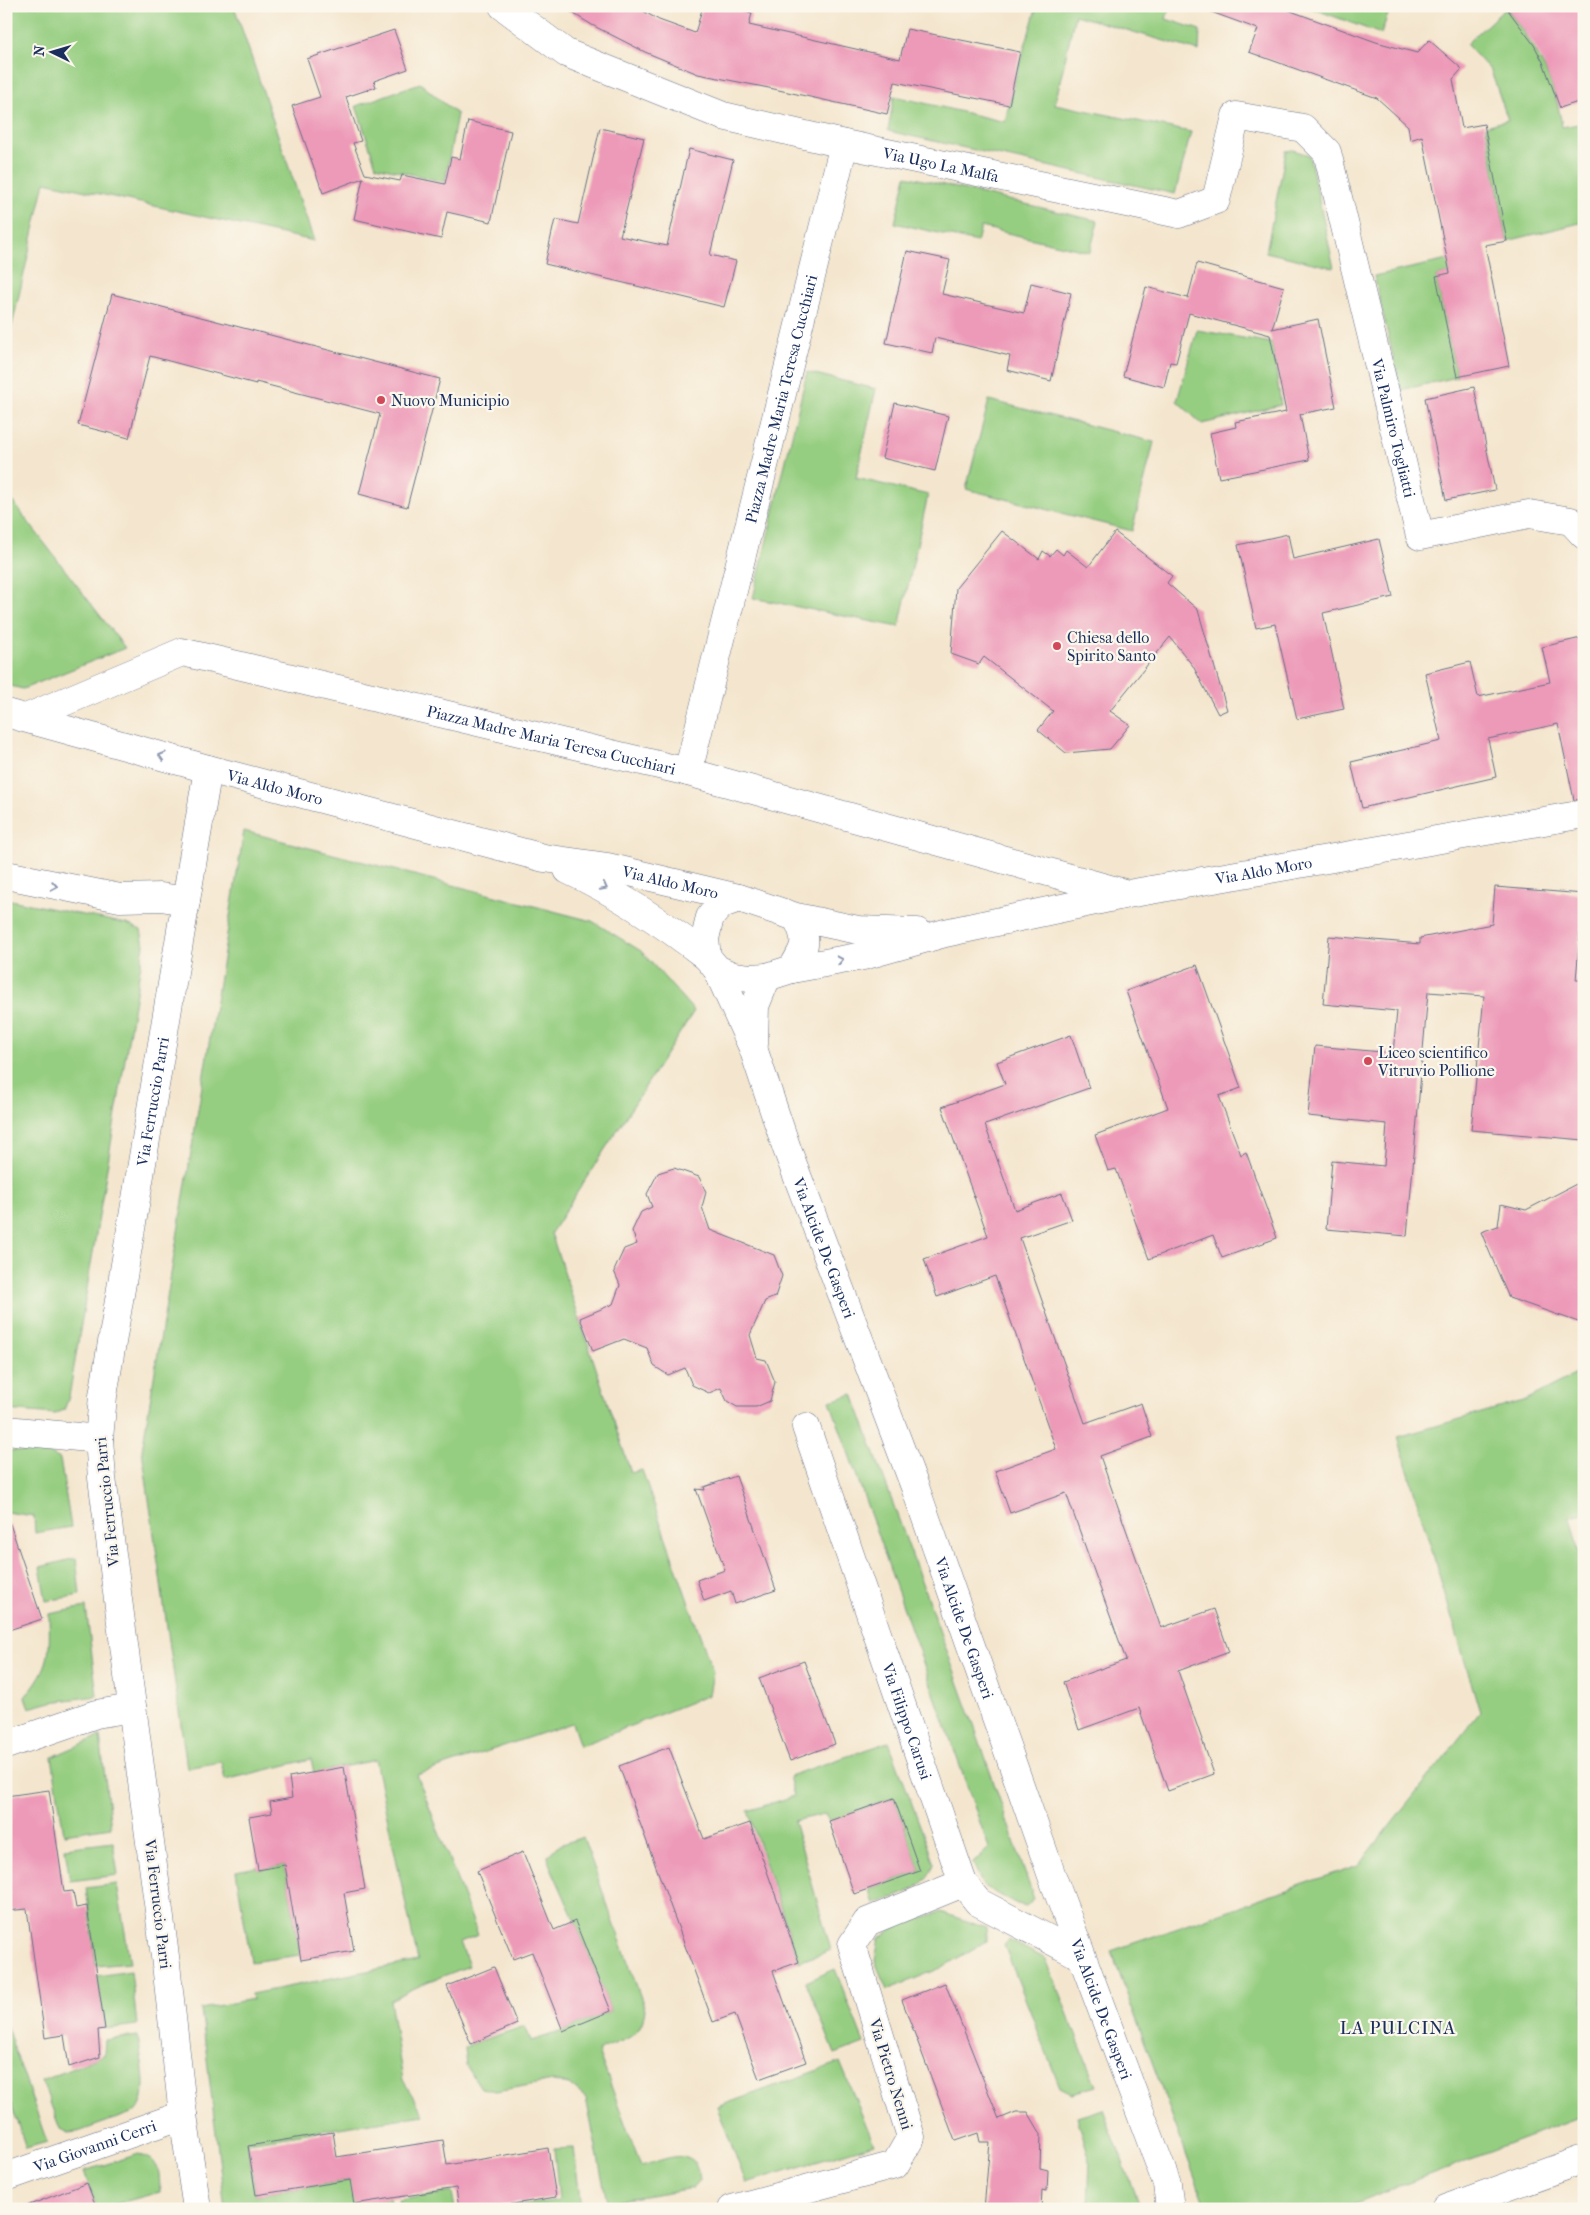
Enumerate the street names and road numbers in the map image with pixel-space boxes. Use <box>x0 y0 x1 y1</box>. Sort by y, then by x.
street label: Via Ugo La Malfa <box>880 143 1001 186</box>
street label: Piazza Madre Maria Teresa Cucchiari <box>741 272 821 525</box>
street label: Via Palmiro Togliatti <box>1368 356 1420 500</box>
street label: Piazza Madre Maria Teresa Cucchiari <box>425 701 678 778</box>
street label: Via Aldo Moro <box>224 765 325 809</box>
street label: Via Aldo Moro <box>1212 852 1313 888</box>
street label: Via Aldo Moro <box>619 861 720 902</box>
street label: Via Ferruccio Parri <box>132 1035 173 1169</box>
street label: Via Alcide De Gasperi <box>789 1174 860 1321</box>
street label: Via Ferruccio Parri <box>91 1436 123 1569</box>
street label: Via Alcide De Gasperi <box>931 1553 998 1701</box>
street label: Via Filippo Carusi <box>878 1659 936 1782</box>
street label: Via Ferruccio Parri <box>140 1837 175 1970</box>
street label: Via Alcide De Gasperi <box>1066 1935 1137 2082</box>
street label: Via Pietro Nenni <box>865 2015 917 2132</box>
street label: Via Giovanni Cerri <box>30 2116 159 2177</box>

